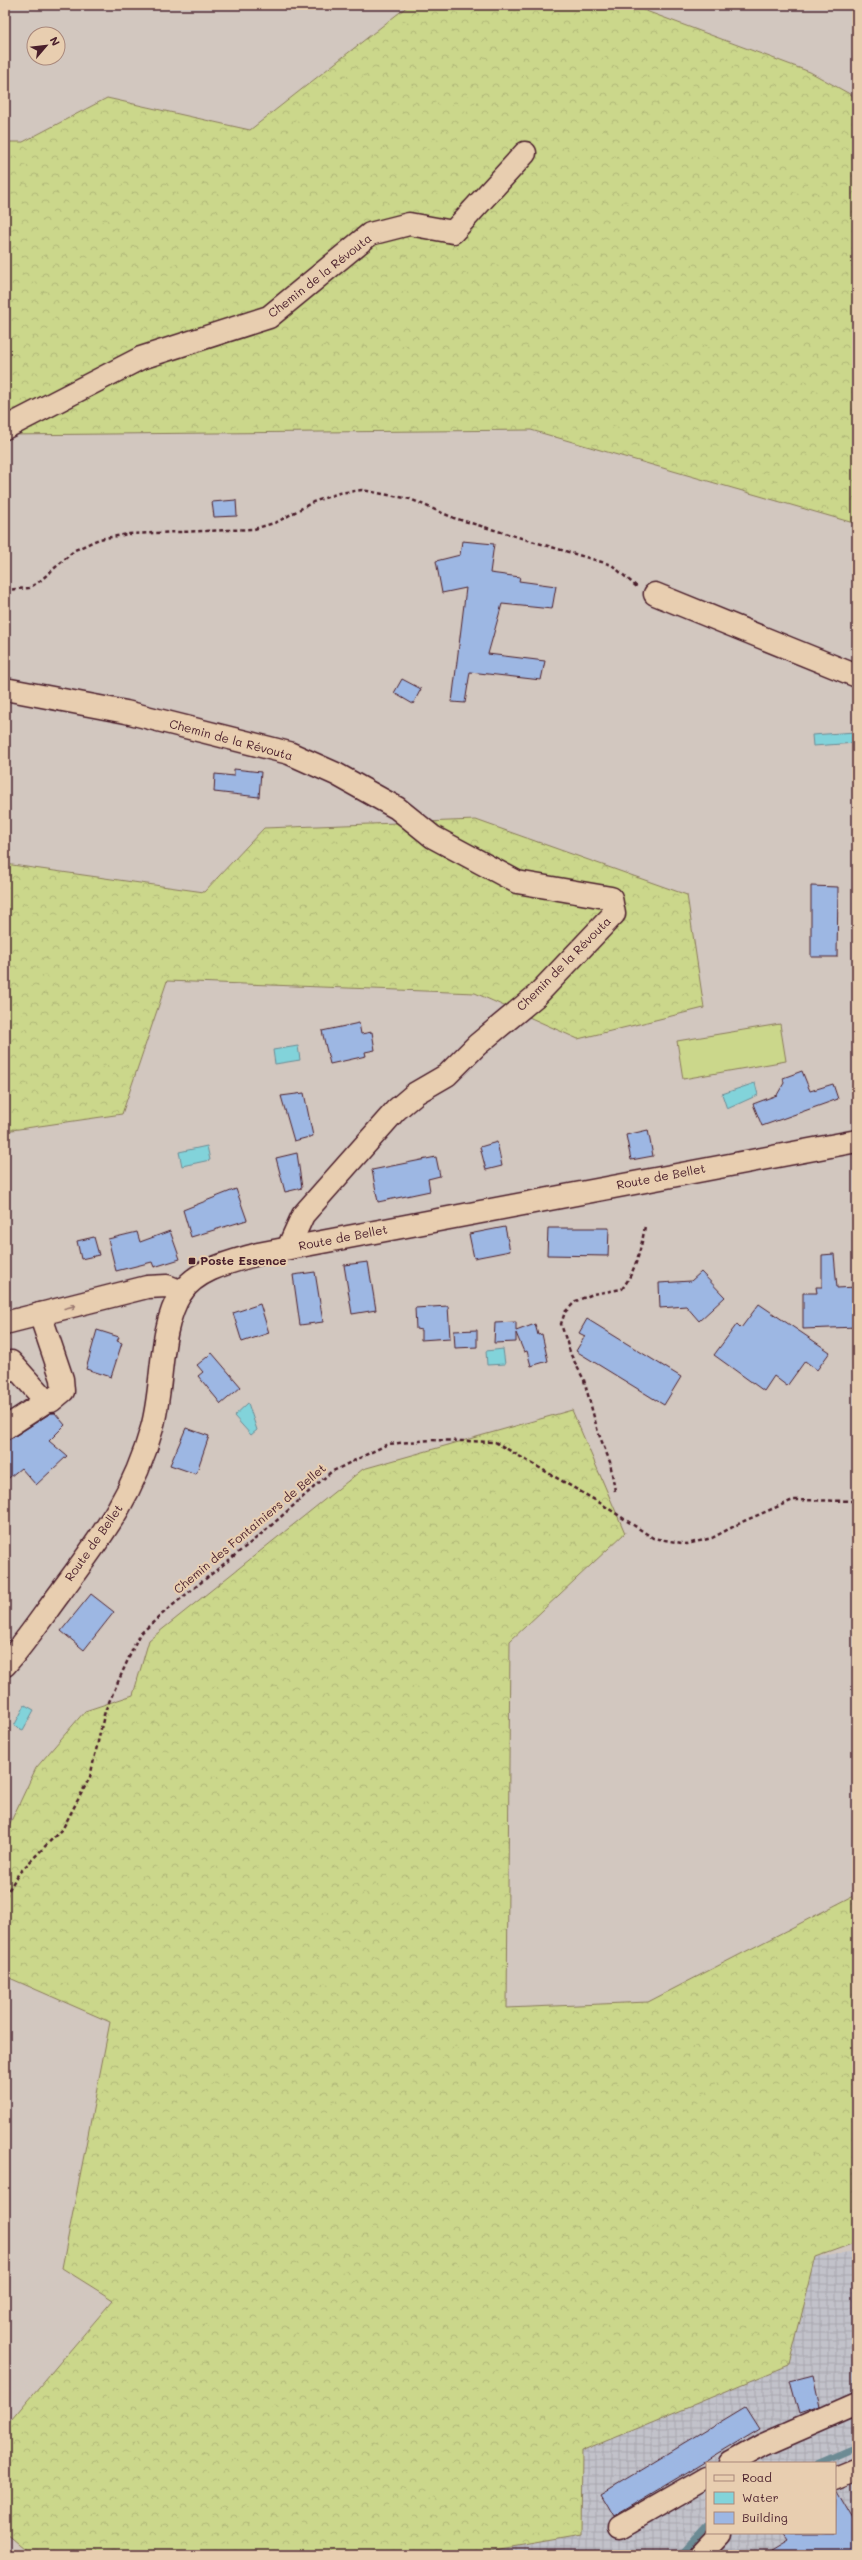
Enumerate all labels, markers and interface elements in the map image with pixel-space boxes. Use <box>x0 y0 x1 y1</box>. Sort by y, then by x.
north arrow <box>26 26 66 66</box>
text: N <box>47 34 64 48</box>
street label: Chemin de la Révouta <box>264 230 374 321</box>
street label: Chemin de la Révouta <box>168 715 295 763</box>
street label: Chemin de la Révouta <box>513 913 614 1014</box>
street label: Route de Bellet <box>615 1160 707 1192</box>
street label: Route de Bellet <box>297 1221 389 1253</box>
place label: Poste Essence <box>200 1252 286 1268</box>
marker: Poste Essence <box>187 1256 197 1266</box>
one-way arrow <box>63 1303 76 1310</box>
street label: Chemin des Fontainiers de Bellet <box>170 1460 329 1597</box>
street label: Route de Bellet <box>61 1501 126 1584</box>
legend <box>706 2462 836 2534</box>
text: Road <box>742 2469 772 2485</box>
text: Water <box>742 2489 779 2505</box>
text: Building <box>742 2509 788 2525</box>

